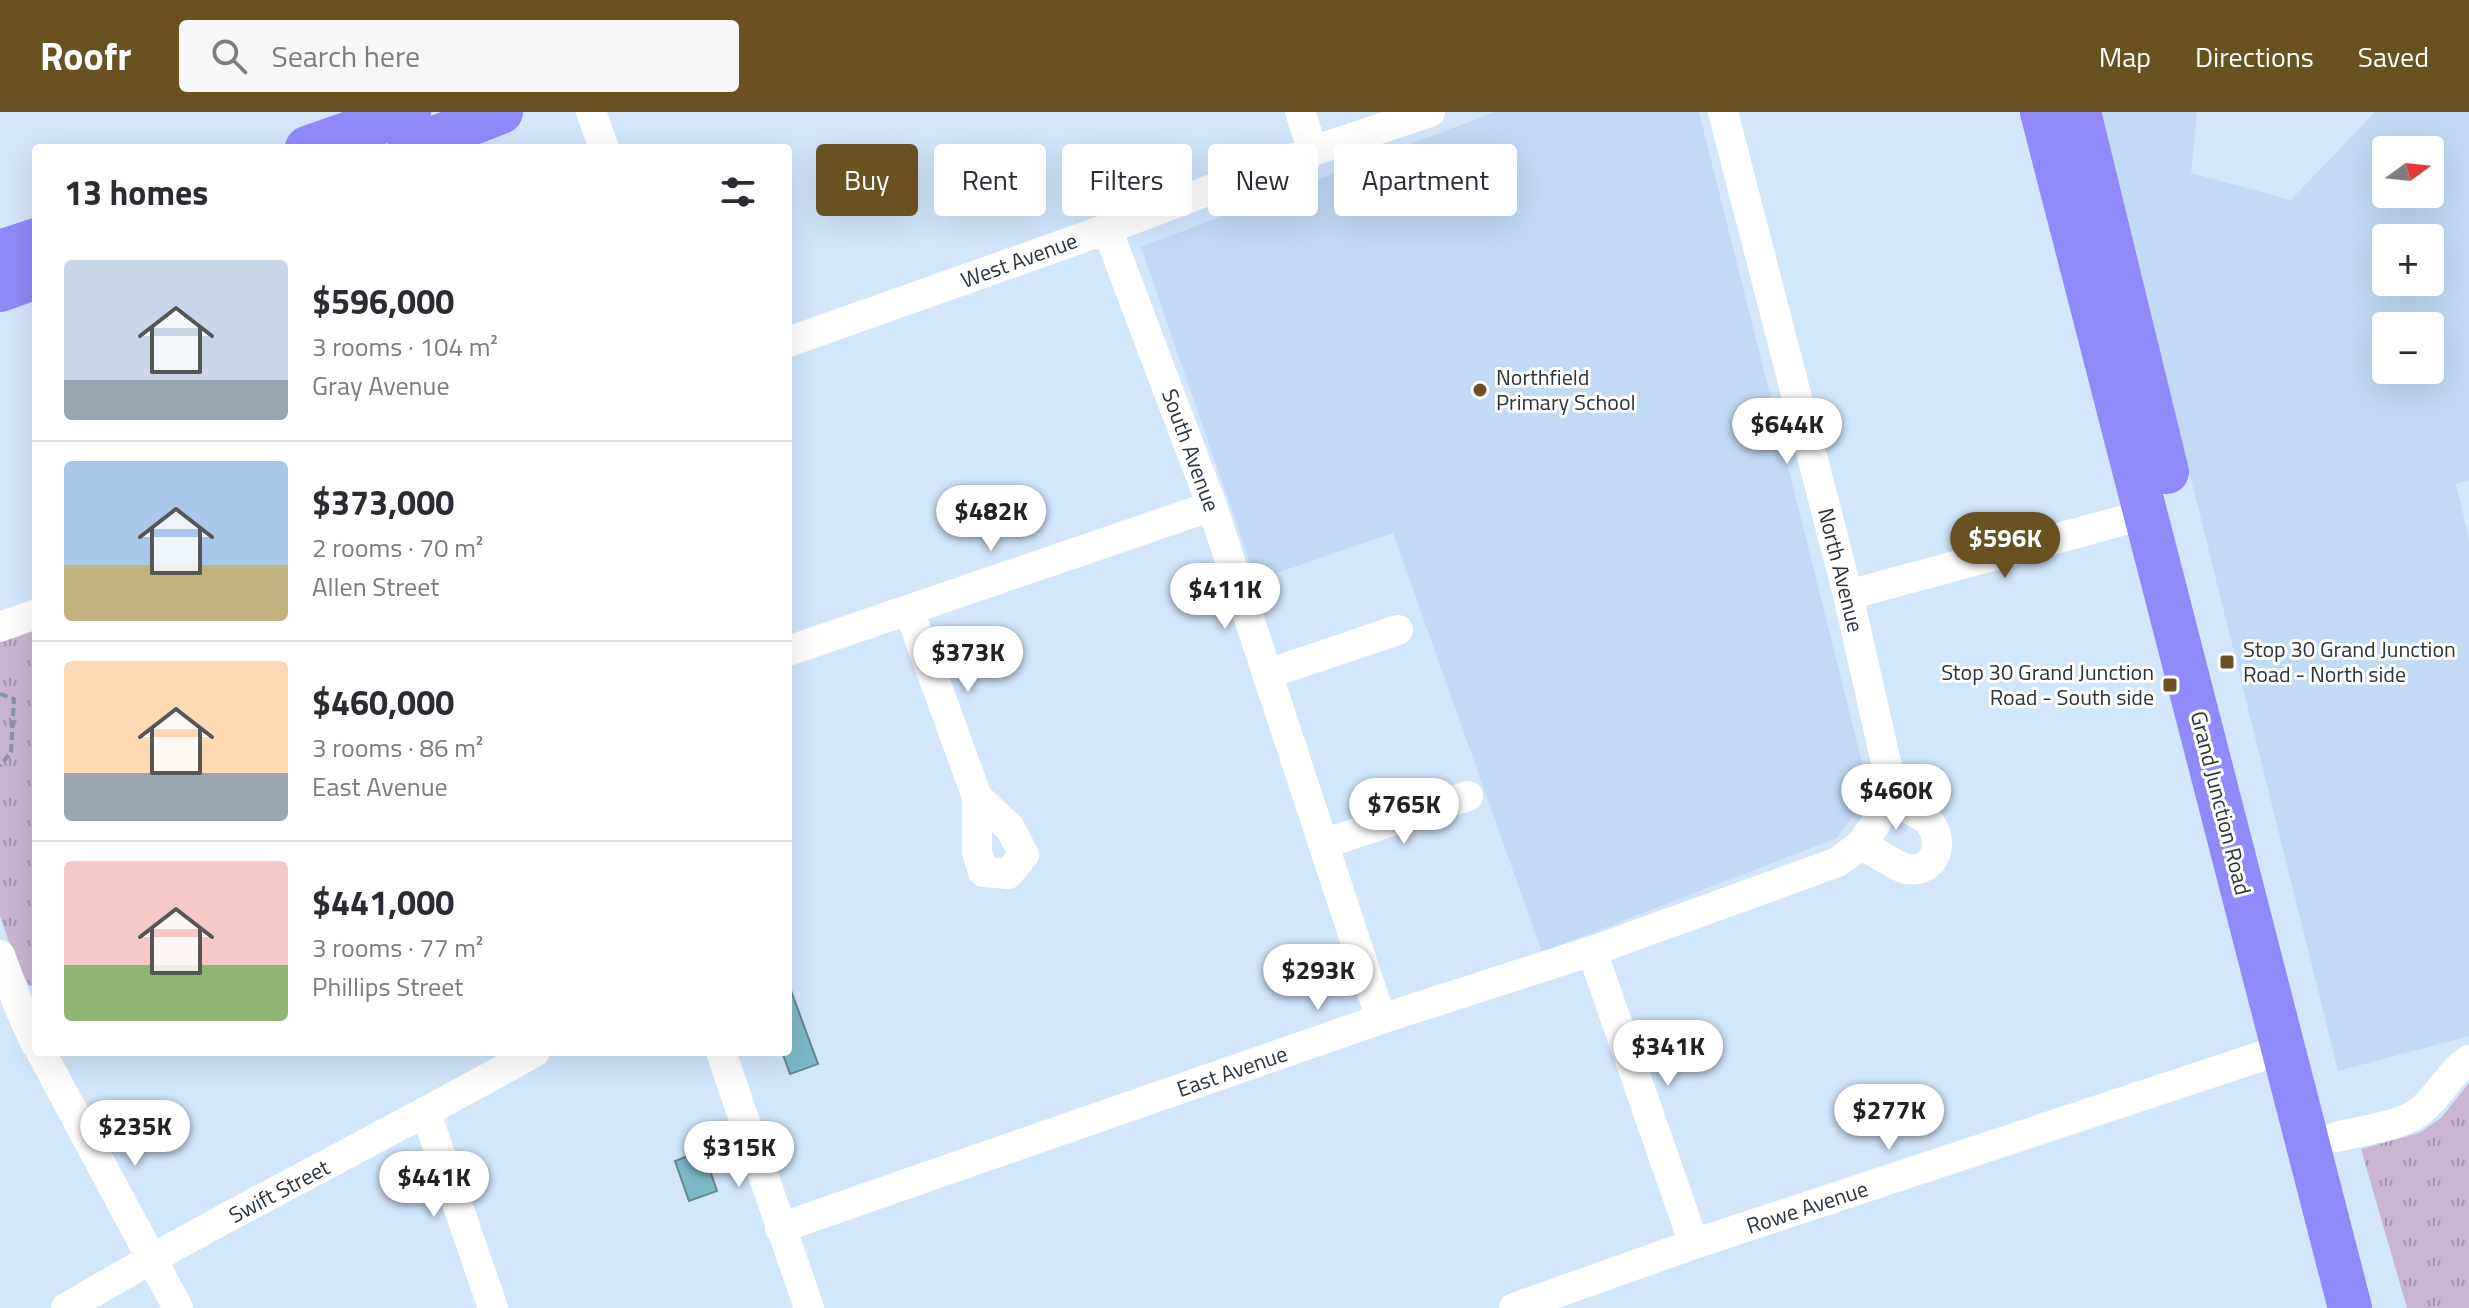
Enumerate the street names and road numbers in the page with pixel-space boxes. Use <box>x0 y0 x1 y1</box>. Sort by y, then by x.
street label: West Avenue <box>956 223 1082 297</box>
street label: South Avenue <box>1153 384 1229 516</box>
street label: North Avenue <box>1809 504 1873 636</box>
street label: Grand Junction Road <box>2182 707 2260 899</box>
street label: East Avenue <box>1172 1036 1292 1106</box>
street label: Swift Street <box>223 1150 336 1232</box>
street label: Rowe Avenue <box>1742 1171 1872 1243</box>

